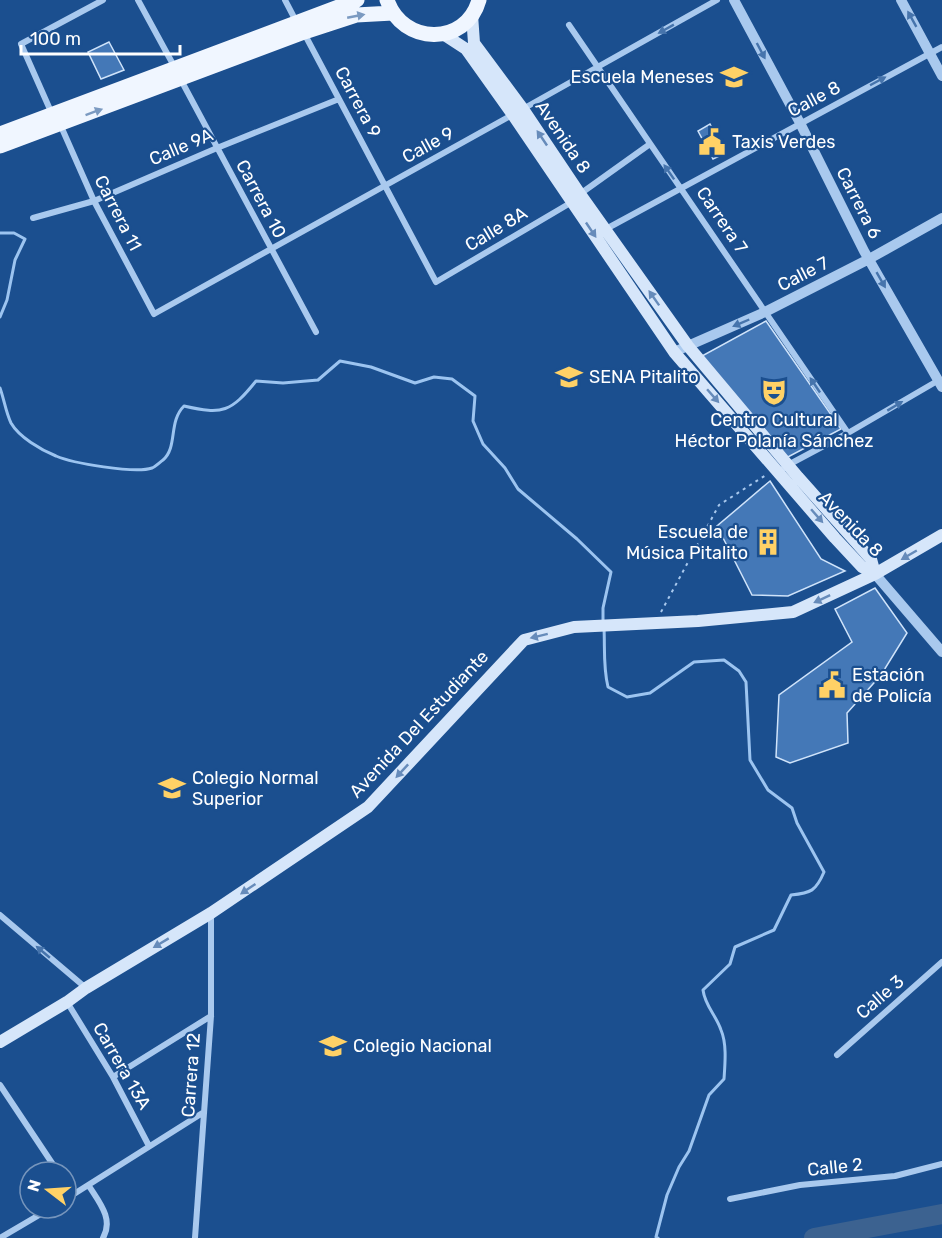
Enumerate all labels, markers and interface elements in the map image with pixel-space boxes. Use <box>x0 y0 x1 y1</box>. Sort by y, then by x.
one-way arrow <box>347 11 366 20</box>
one-way arrow <box>907 11 917 28</box>
scale bar <box>21 18 180 56</box>
one-way arrow <box>658 23 674 34</box>
text: 100 m <box>30 28 81 50</box>
one-way arrow <box>756 43 766 60</box>
school or university icon: Escuela Meneses <box>719 62 749 92</box>
street label: Carrera 9 <box>330 63 386 141</box>
place label: Escuela Meneses <box>571 66 714 88</box>
street label: Calle 8 <box>784 76 844 122</box>
one-way arrow <box>870 76 887 86</box>
street label: Avenida 8 <box>531 96 595 178</box>
one-way arrow <box>85 106 103 116</box>
street label: Calle 9 <box>398 122 458 168</box>
street label: Calle 9A <box>146 124 216 170</box>
public building icon: Taxis Verdes <box>697 127 727 157</box>
one-way arrow <box>537 130 548 146</box>
place label: Taxis Verdes <box>732 131 835 153</box>
street label: Carrera 10 <box>231 156 291 242</box>
street label: Carrera 6 <box>832 164 886 243</box>
one-way arrow <box>663 165 675 181</box>
street label: Carrera 11 <box>90 171 146 255</box>
street label: Carrera 7 <box>692 182 752 258</box>
street label: Calle 8A <box>461 202 531 256</box>
one-way arrow <box>585 222 596 238</box>
street label: Calle 7 <box>774 252 832 296</box>
one-way arrow <box>876 272 886 289</box>
one-way arrow <box>648 291 660 307</box>
one-way arrow <box>733 318 750 327</box>
school or university icon: SENA Pitalito <box>554 362 584 392</box>
place label: SENA Pitalito <box>589 366 699 388</box>
theatre icon: Centro Cultural Héctor Polanía Sánchez <box>759 377 789 407</box>
one-way arrow <box>810 377 821 393</box>
one-way arrow <box>706 388 719 403</box>
one-way arrow <box>887 401 904 411</box>
place label: Centro Cultural Héctor Polanía Sánchez <box>675 409 873 452</box>
street label: Avenida 8 <box>814 487 888 561</box>
one-way arrow <box>810 508 823 523</box>
place label: Escuela de Música Pitalito <box>626 521 748 564</box>
building icon: Escuela de Música Pitalito <box>753 527 783 557</box>
one-way arrow <box>900 549 917 559</box>
one-way arrow <box>813 594 830 603</box>
one-way arrow <box>530 631 548 641</box>
street label: Avenida Del Estudiante <box>345 646 493 802</box>
place label: Estación de Policía <box>852 664 932 707</box>
public building icon: Estación de Policía <box>817 670 847 700</box>
one-way arrow <box>396 763 409 778</box>
place label: Colegio Normal Superior <box>192 767 319 810</box>
school or university icon: Colegio Normal Superior <box>157 773 187 803</box>
one-way arrow <box>239 883 256 894</box>
one-way arrow <box>152 938 169 948</box>
one-way arrow <box>35 945 51 958</box>
street label: Calle 3 <box>852 970 908 1024</box>
street label: Carrera 13A <box>88 1018 156 1114</box>
school or university icon: Colegio Nacional <box>318 1031 348 1061</box>
street label: Carrera 12 <box>177 1032 205 1118</box>
place label: Colegio Nacional <box>353 1035 492 1057</box>
street label: Calle 2 <box>806 1153 864 1181</box>
north arrow <box>18 1160 78 1220</box>
text: N <box>23 1177 45 1194</box>

